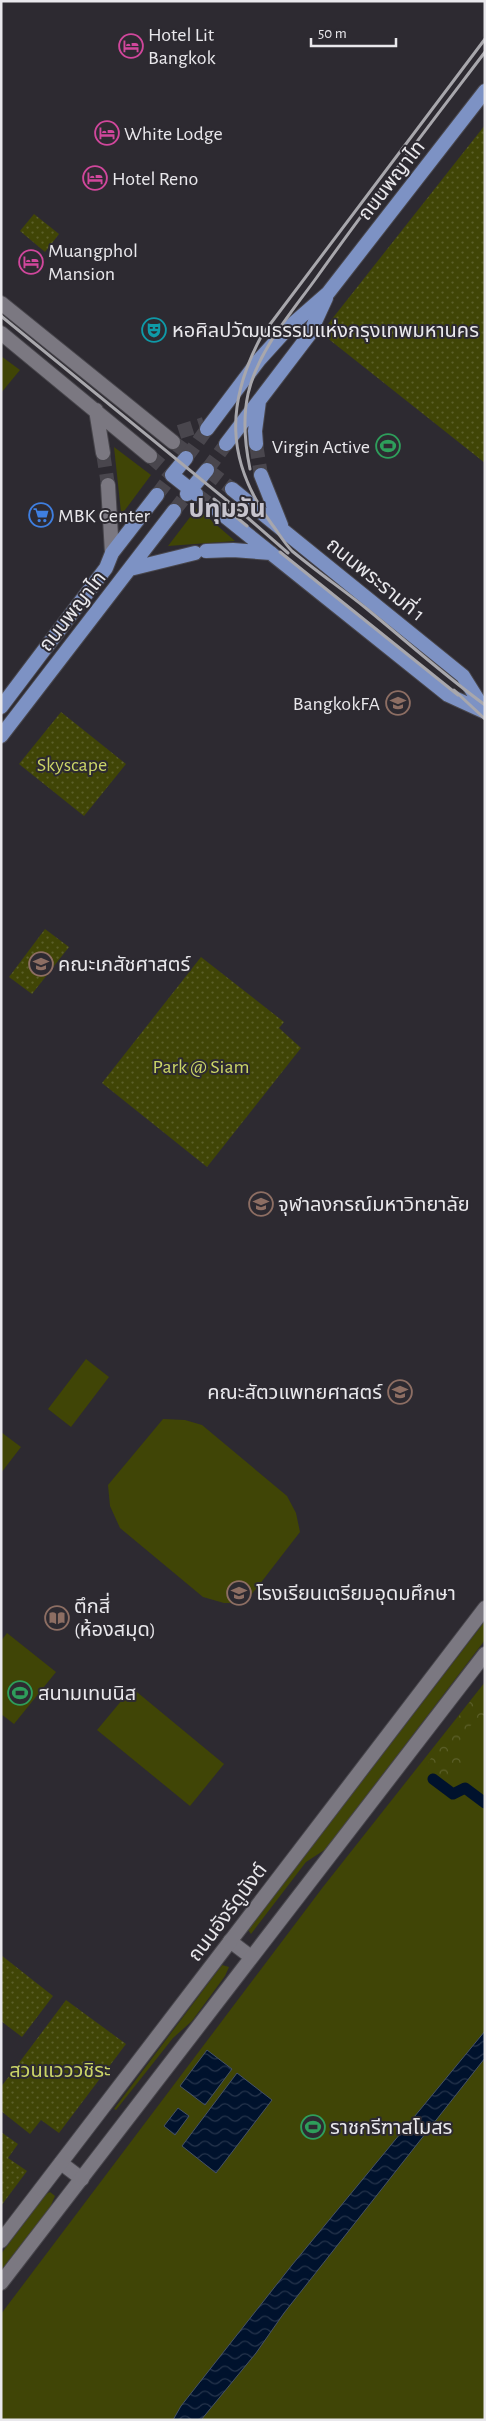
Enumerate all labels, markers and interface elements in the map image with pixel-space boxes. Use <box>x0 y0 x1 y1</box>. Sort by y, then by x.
scale bar <box>311 15 396 47</box>
place label: Hotel Lit Bangkok <box>148 25 216 68</box>
text: 50 m <box>318 26 347 41</box>
hotel icon: Hotel Lit Bangkok <box>118 33 144 59</box>
hotel icon: White Lodge <box>94 120 120 146</box>
place label: White Lodge <box>124 124 223 144</box>
street label: ถนนพญาไท <box>355 137 429 224</box>
hotel icon: Hotel Reno <box>82 165 108 191</box>
place label: Hotel Reno <box>112 169 198 189</box>
place label: Muangphol Mansion <box>48 241 138 284</box>
hotel icon: Muangphol Mansion <box>18 249 44 275</box>
theatre icon: หอศิลปวัฒนธรรมแห่งกรุงเทพมหานคร <box>141 317 167 343</box>
place label: หอศิลปวัฒนธรรมแห่งกรุงเทพมหานคร <box>172 319 479 342</box>
sports icon: Virgin Active <box>375 433 401 459</box>
place label: Virgin Active <box>272 437 370 457</box>
district label: ปทุมวัน <box>188 496 266 524</box>
supermarket icon: MBK Center <box>28 502 54 528</box>
place label: MBK Center <box>58 506 151 526</box>
street label: ถนนพระรามที่ 1 <box>323 531 431 625</box>
street label: ถนนพญาไท <box>36 568 110 655</box>
school or university icon: BangkokFA <box>385 690 411 716</box>
place label: BangkokFA <box>293 694 380 714</box>
park label: Skyscape <box>37 755 107 775</box>
school or university icon: คณะเภสัชศาสตร์ <box>28 951 54 977</box>
place label: คณะเภสัชศาสตร์ <box>58 955 191 975</box>
park label: Park @ Siam <box>153 1057 249 1077</box>
school or university icon: จุฬาลงกรณ์มหาวิทยาลัย <box>248 1191 274 1217</box>
place label: จุฬาลงกรณ์มหาวิทยาลัย <box>278 1195 470 1216</box>
school or university icon: คณะสัตวแพทยศาสตร์ <box>387 1379 413 1405</box>
place label: คณะสัตวแพทยศาสตร์ <box>207 1383 383 1403</box>
school or university icon: โรงเรียนเตรียมอุดมศึกษา <box>226 1580 252 1606</box>
place label: โรงเรียนเตรียมอุดมศึกษา <box>256 1584 456 1605</box>
place label: ตึกสี่ (ห้องสมุด) <box>74 1592 156 1641</box>
library icon: ตึกสี่ (ห้องสมุด) <box>44 1605 70 1631</box>
sports icon: สนามเทนนิส <box>7 1680 33 1706</box>
place label: สนามเทนนิส <box>38 1684 136 1704</box>
street label: ถนนอังรีดูนังต์ <box>185 1860 272 1966</box>
park label: สวนแวววชิระ <box>9 2061 111 2081</box>
sports icon: ราชกรีฑาสโมสร <box>300 2114 326 2140</box>
place label: ราชกรีฑาสโมสร <box>330 2118 452 2138</box>

